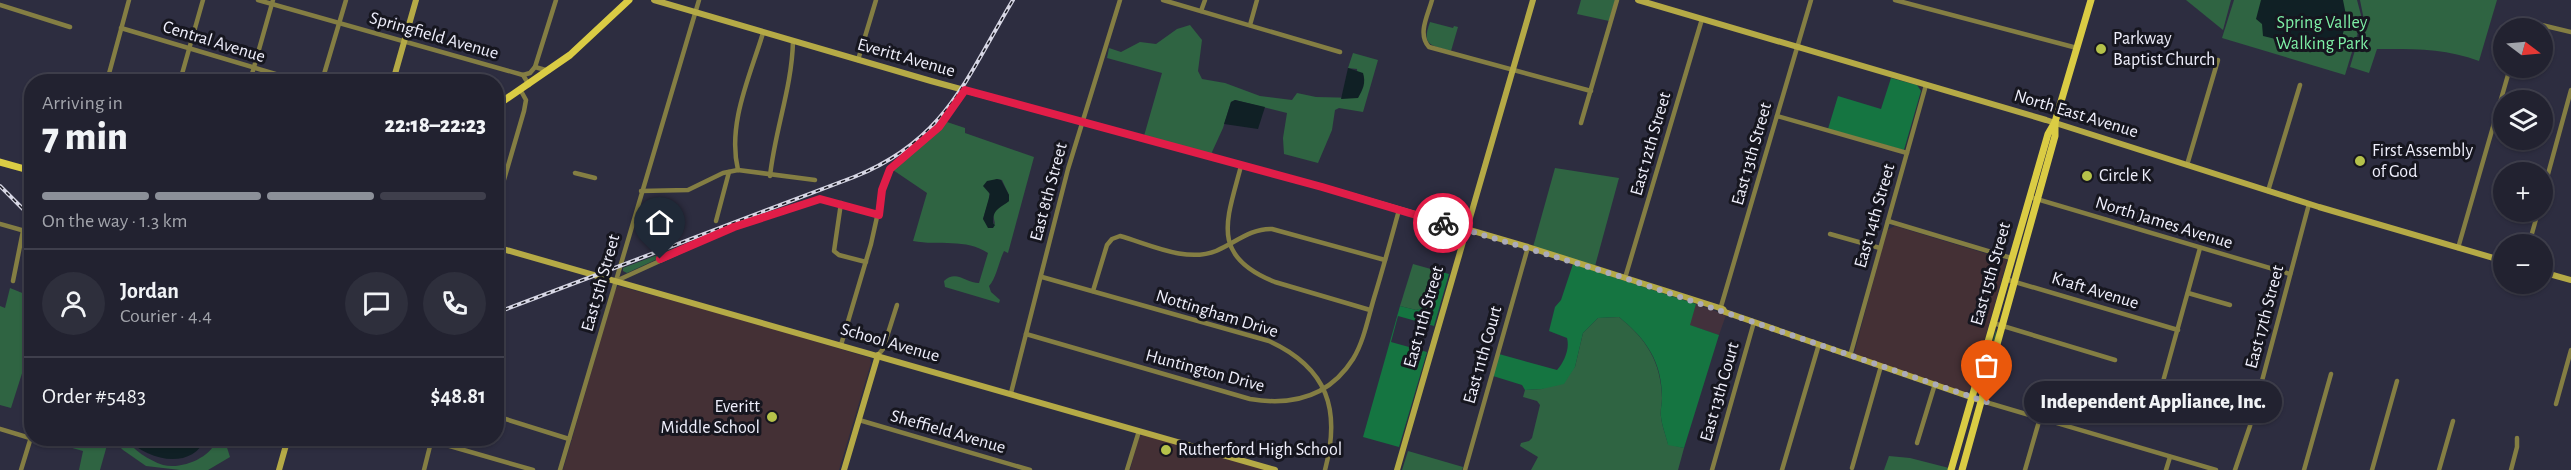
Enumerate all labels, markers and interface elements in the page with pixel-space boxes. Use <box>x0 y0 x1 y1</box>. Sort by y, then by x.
street label: Springfield Avenue <box>368 9 500 63</box>
park label: Spring Valley Walking Park <box>2276 14 2369 53</box>
street label: Central Avenue <box>161 18 267 66</box>
north arrow <box>2493 18 2553 78</box>
map controls <box>2493 18 2553 294</box>
place label: Parkway Baptist Church <box>2113 30 2215 69</box>
street label: Everitt Avenue <box>855 35 957 81</box>
marker: Parkway Baptist Church <box>2094 42 2108 56</box>
street label: North East Avenue <box>2012 87 2140 141</box>
street label: East 12th Street <box>1628 90 1674 198</box>
button: layers <box>2493 90 2553 150</box>
text: Arriving in <box>42 93 123 113</box>
street label: East 13th Street <box>1729 100 1775 207</box>
text: 22:18–22:23 <box>384 114 486 136</box>
text: 7 min <box>42 118 128 157</box>
street label: East 8th Street <box>1027 141 1071 243</box>
place label: First Assembly of God <box>2372 142 2473 181</box>
marker: First Assembly of God <box>2353 154 2367 168</box>
street label: East 14th Street <box>1852 162 1899 270</box>
button: + <box>2493 162 2553 222</box>
place label: Circle K <box>2099 167 2151 185</box>
marker: Circle K <box>2080 169 2094 183</box>
courier <box>1413 193 1473 253</box>
street label: North James Avenue <box>2093 194 2235 252</box>
pin <box>634 197 685 259</box>
icon: home <box>643 206 676 239</box>
icon: bike <box>1427 207 1460 240</box>
text: On the way · 1.3 km <box>42 211 188 231</box>
street label: East 15th Street <box>1968 220 2014 328</box>
street label: East 5th Street <box>579 232 623 334</box>
button: − <box>2493 234 2553 294</box>
street label: East 17th Street <box>2243 263 2287 371</box>
street label: East 11th Street <box>1401 264 1447 370</box>
street label: Kraft Avenue <box>2049 269 2141 313</box>
button: person <box>42 272 105 335</box>
button: chat <box>345 272 408 335</box>
button: phone <box>423 272 486 335</box>
text: Jordan <box>120 280 179 302</box>
street label: Nottingham Drive <box>1154 287 1280 341</box>
street label: East 11th Court <box>1460 304 1506 406</box>
text: Courier · 4.4 <box>120 306 212 326</box>
street label: School Avenue <box>838 320 942 366</box>
street label: East 13th Court <box>1697 340 1743 444</box>
pin <box>1961 340 2012 402</box>
street label: Huntington Drive <box>1144 346 1266 396</box>
icon: bag <box>1970 349 2003 382</box>
callout: Independent Appliance, Inc. <box>2023 381 2281 423</box>
text: Order #5483 <box>42 385 146 407</box>
text: $48.81 <box>430 385 486 407</box>
text: Independent Appliance, Inc. <box>2040 392 2266 412</box>
place label: Everitt Middle School <box>661 398 760 437</box>
street label: Sheffield Avenue <box>888 407 1008 457</box>
marker: Everitt Middle School <box>765 410 779 424</box>
place label: Rutherford High School <box>1178 441 1342 459</box>
marker: Rutherford High School <box>1159 443 1173 457</box>

